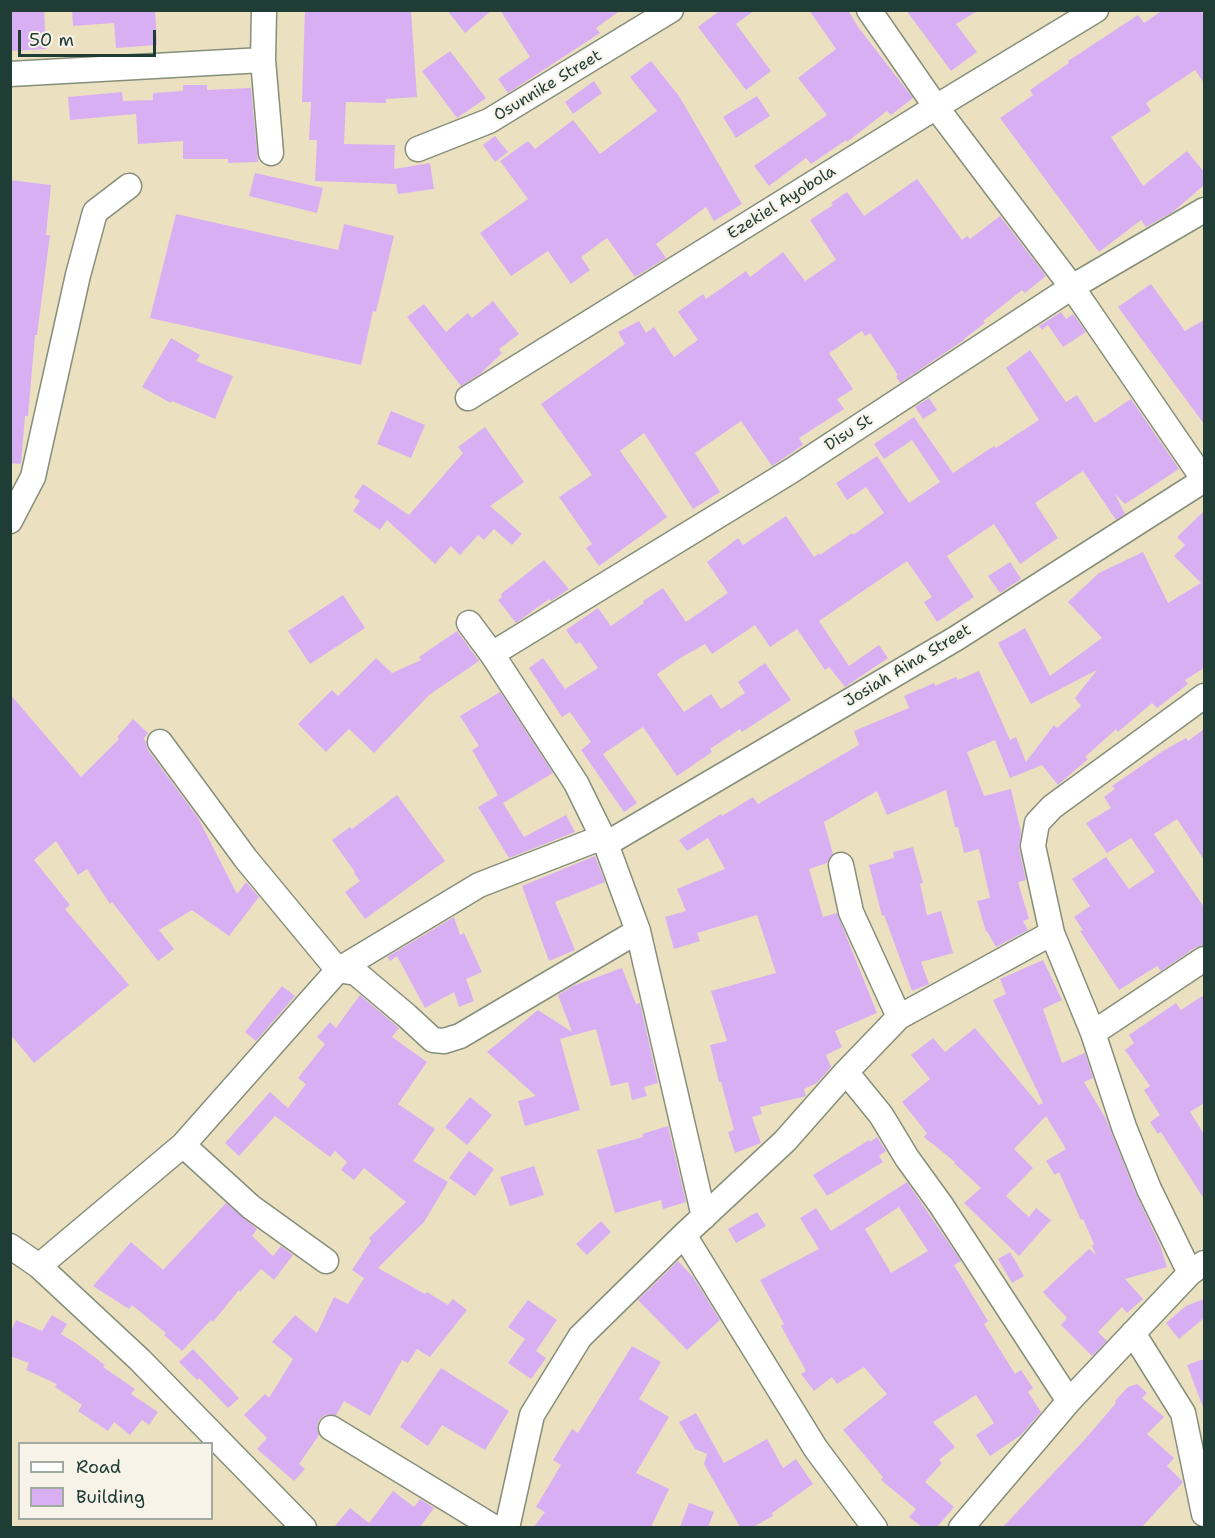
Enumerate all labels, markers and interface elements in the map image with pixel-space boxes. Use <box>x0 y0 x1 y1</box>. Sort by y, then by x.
scale bar <box>21 18 159 56</box>
text: 50 m <box>29 28 74 52</box>
street label: Osunnike Street <box>491 46 605 126</box>
street label: Ezekiel Ayobola <box>724 162 840 244</box>
street label: Disu St <box>822 411 876 455</box>
street label: Josiah Aina Street <box>841 621 975 711</box>
legend <box>18 1442 213 1520</box>
text: Road <box>76 1455 121 1479</box>
text: Building <box>76 1485 145 1509</box>

